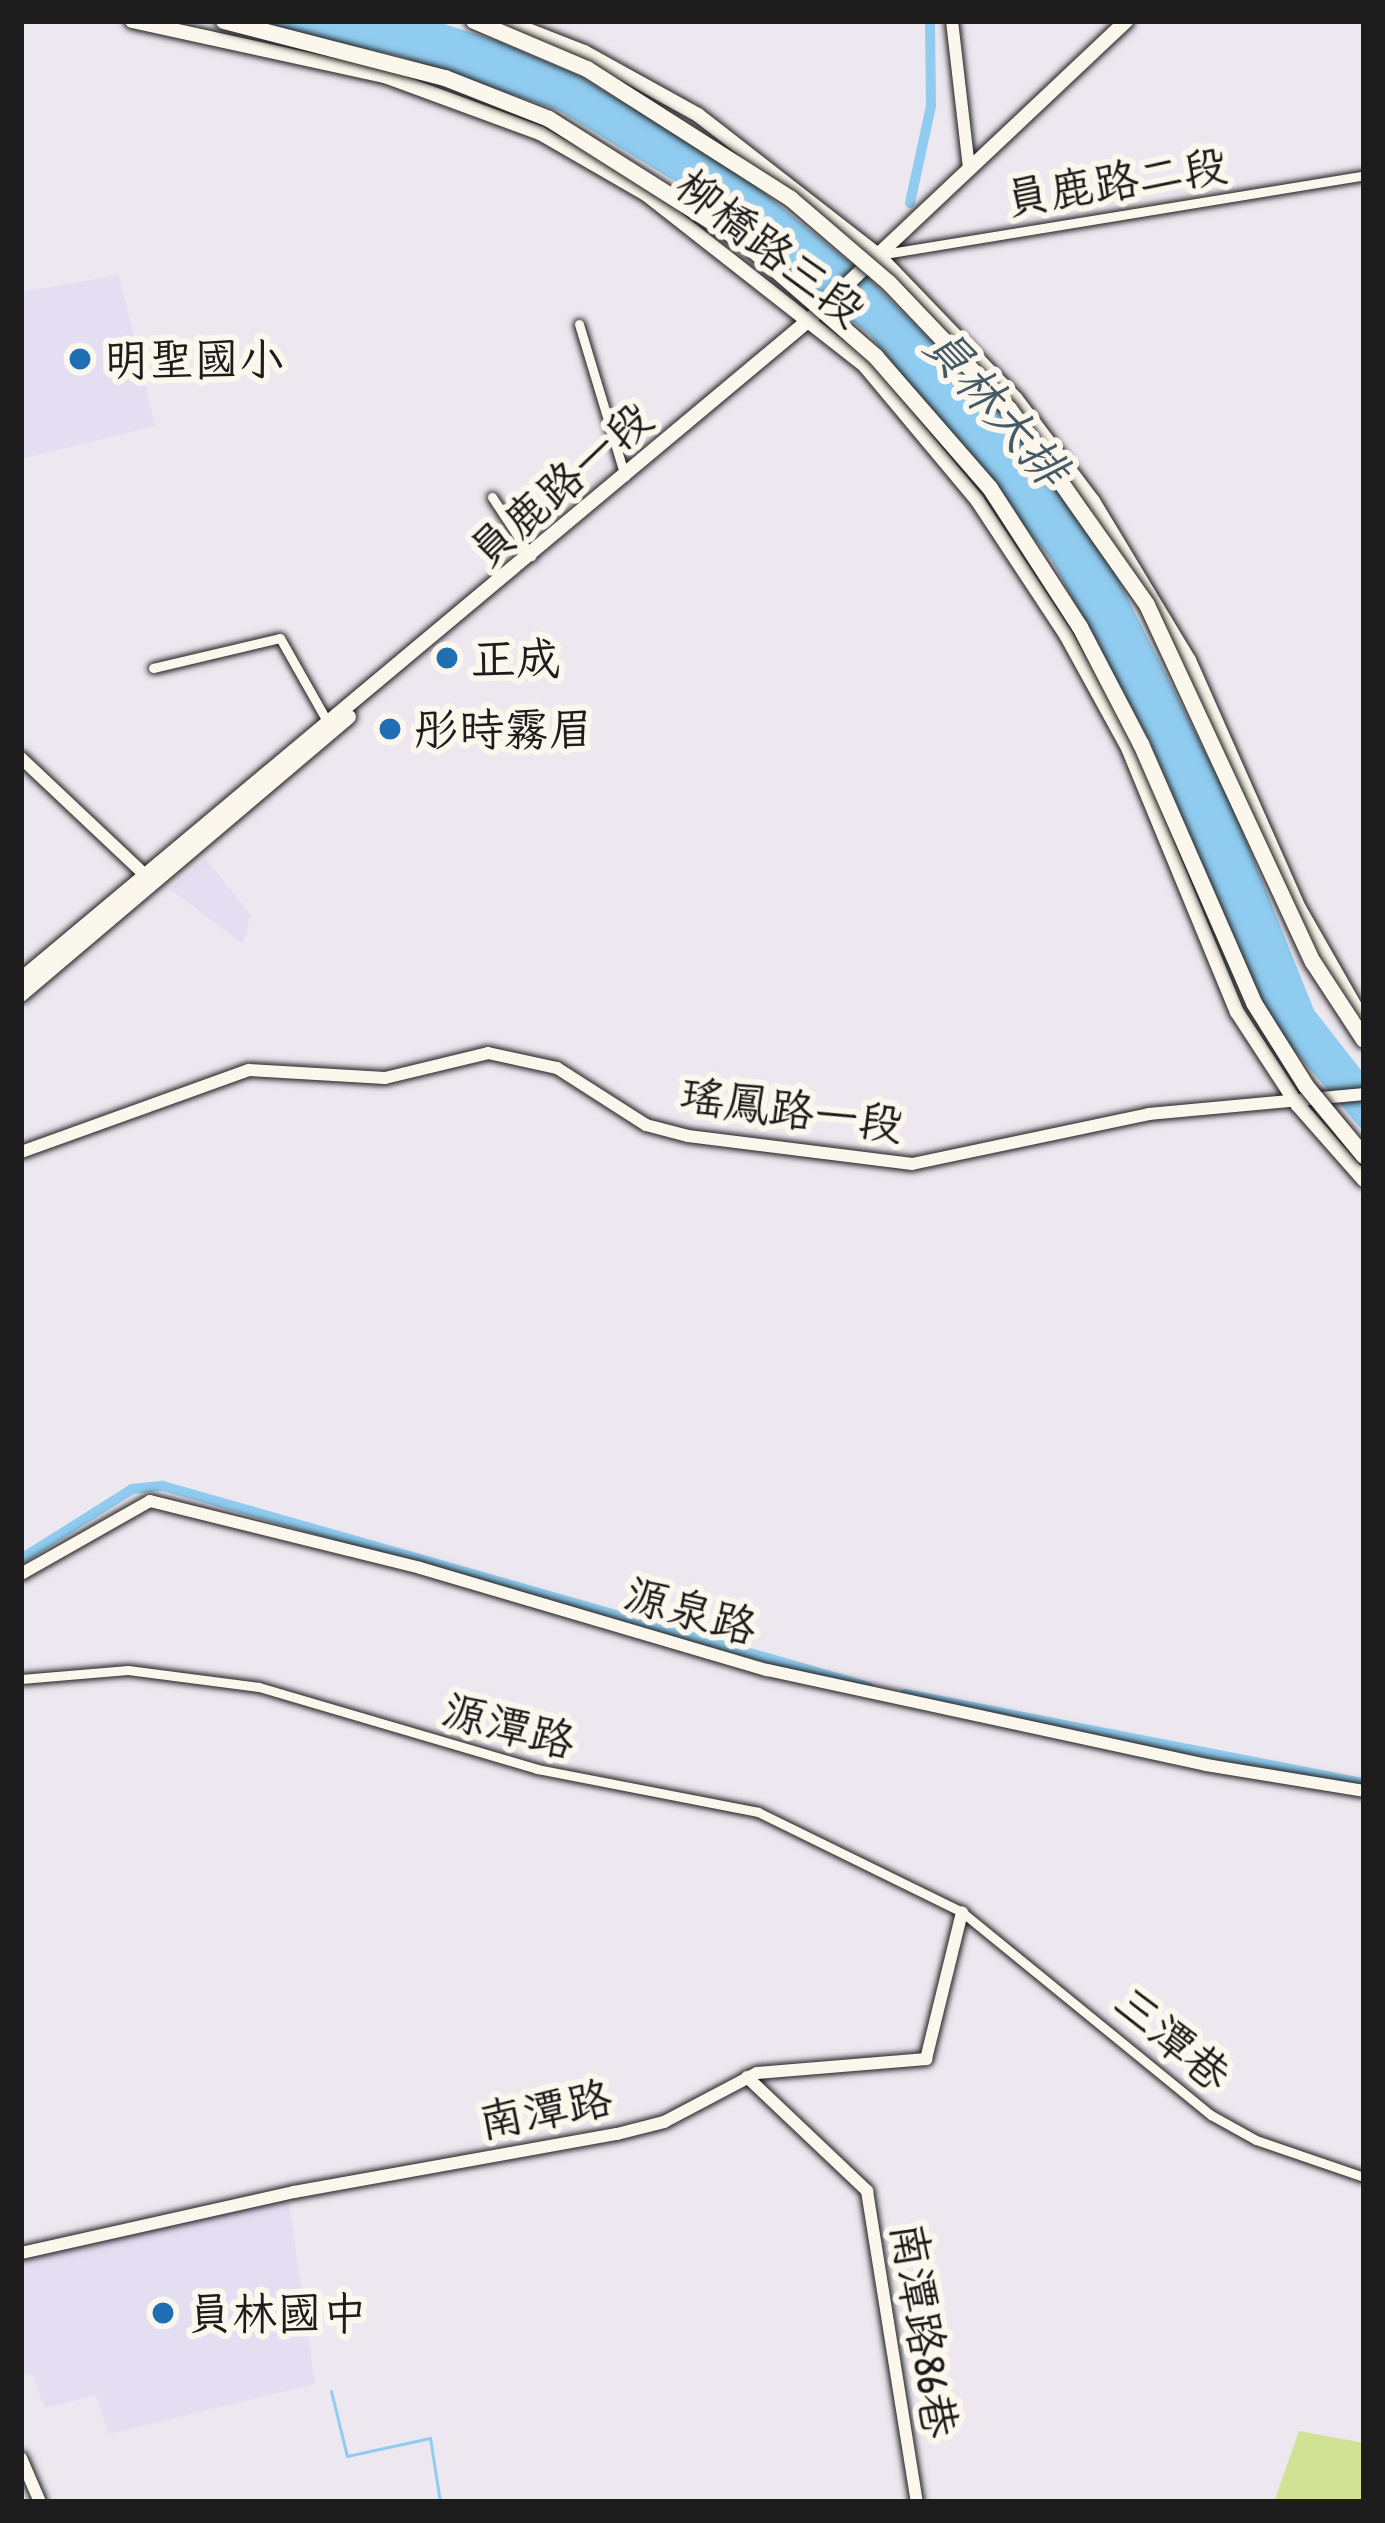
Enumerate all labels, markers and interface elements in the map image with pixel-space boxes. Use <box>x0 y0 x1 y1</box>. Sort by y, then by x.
street label: 員鹿路二段 <box>1001 137 1231 225</box>
street label: 柳橋路三段 <box>666 156 876 338</box>
water label: 員林大排 <box>912 315 1082 497</box>
place label: 明聖國小 <box>104 332 284 386</box>
marker: 明聖國小 <box>67 346 93 372</box>
street label: 員鹿路一段 <box>457 390 663 578</box>
place label: 正成 <box>471 631 561 685</box>
marker: 正成 <box>434 645 460 671</box>
place label: 彤時霧眉 <box>414 702 594 756</box>
marker: 彤時霧眉 <box>377 716 403 742</box>
street label: 瑤鳳路一段 <box>677 1067 907 1151</box>
street label: 源泉路 <box>619 1565 763 1655</box>
street label: 源潭路 <box>437 1681 581 1769</box>
street label: 三潭巷 <box>1104 1974 1242 2102</box>
street label: 南潭路 <box>474 2070 616 2148</box>
street label: 南潭路86巷 <box>881 2218 969 2442</box>
place label: 員林國中 <box>187 2286 367 2340</box>
marker: 員林國中 <box>150 2300 176 2326</box>

